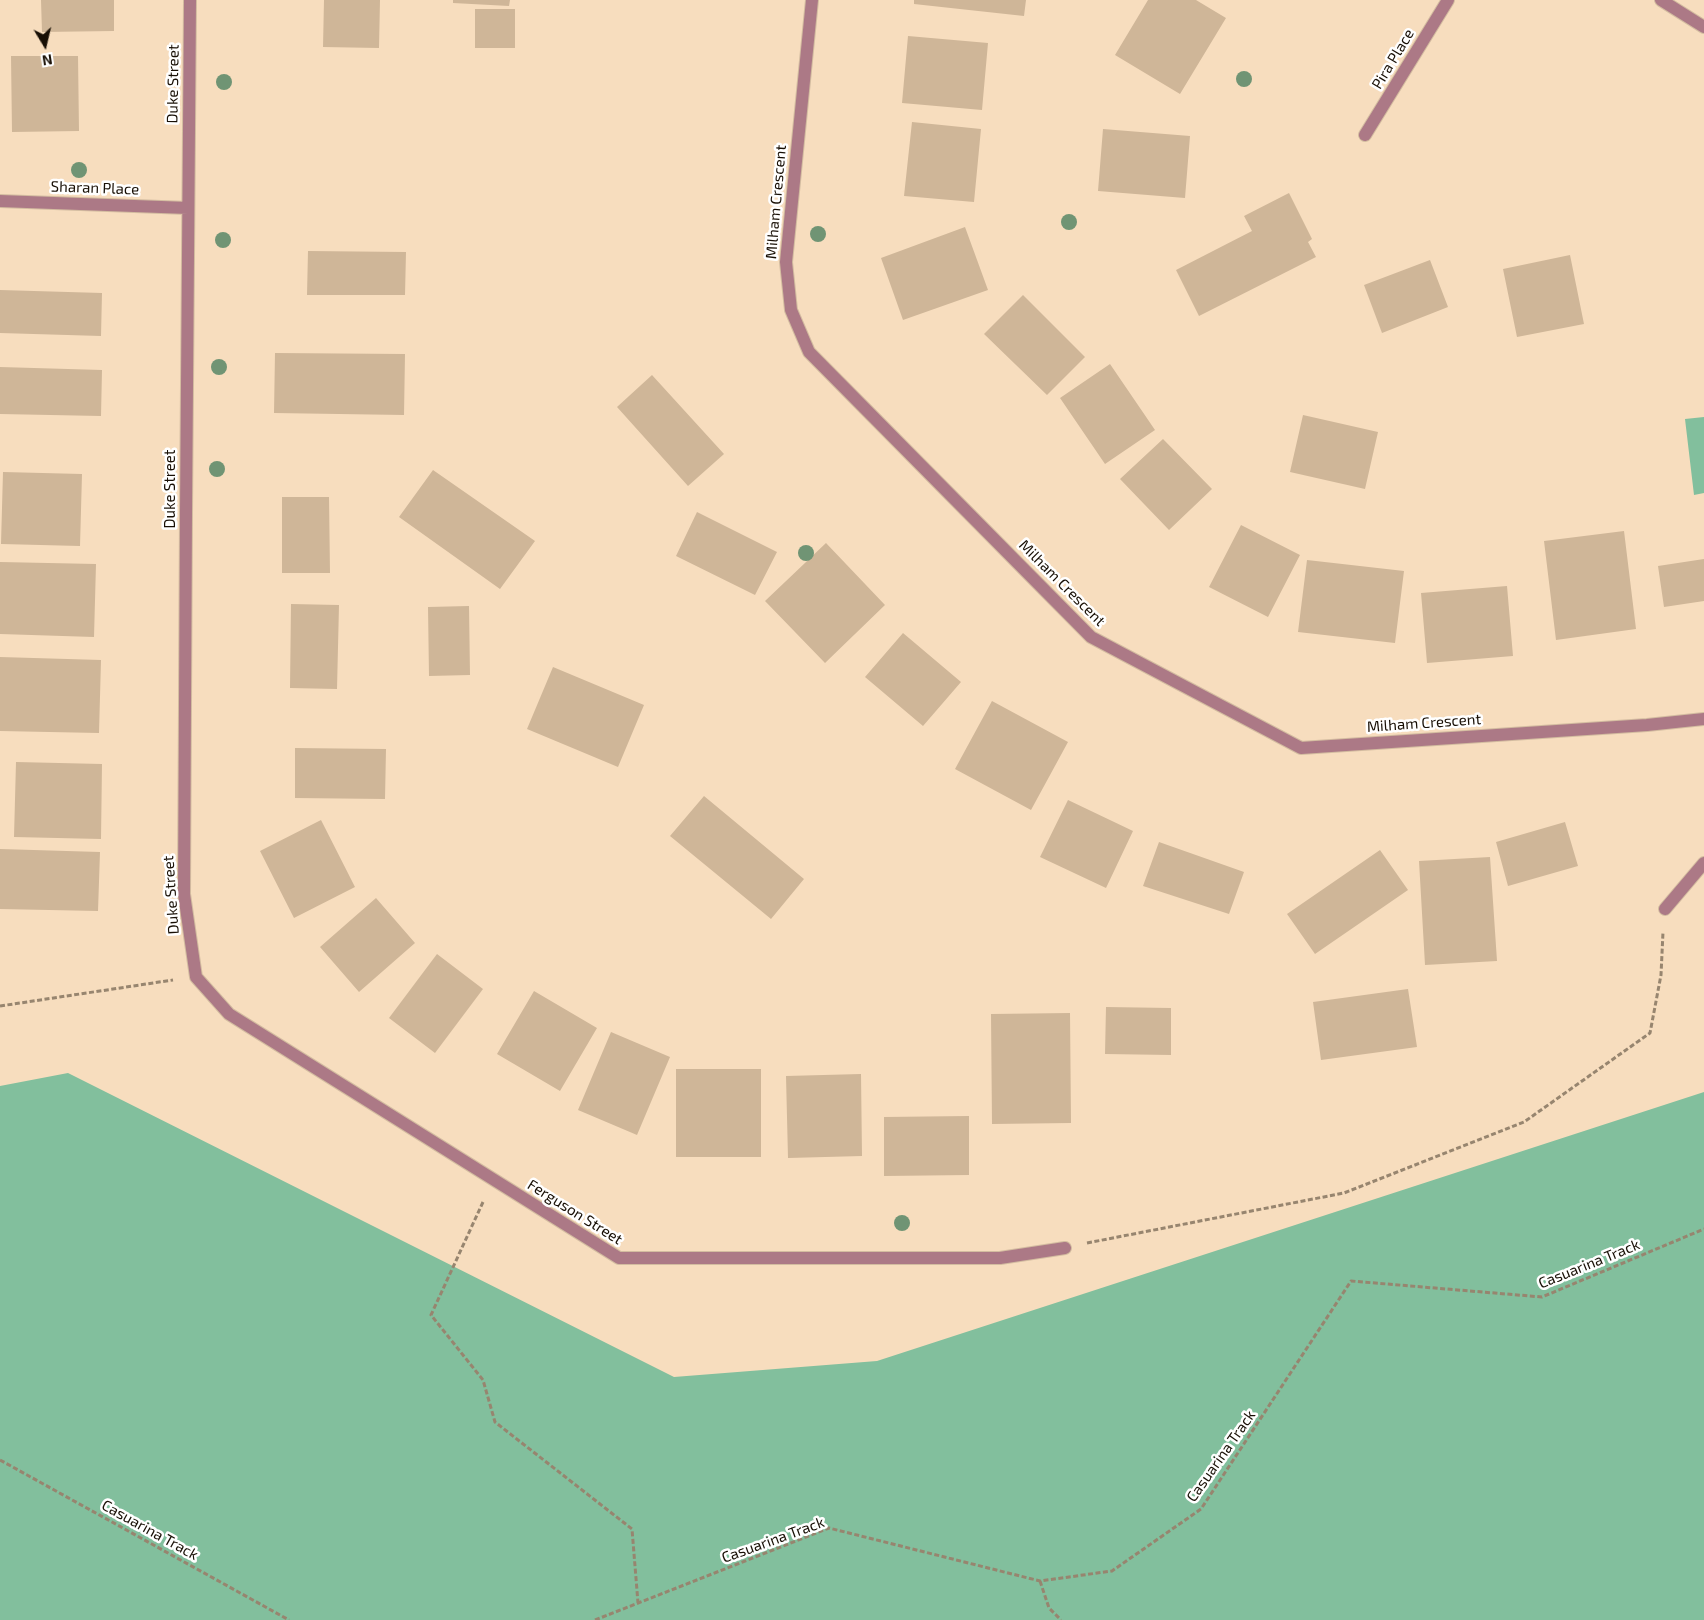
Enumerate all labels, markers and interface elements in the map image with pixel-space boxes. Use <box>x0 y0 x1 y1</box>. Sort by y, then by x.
north arrow <box>20 20 70 70</box>
street label: Pira Place <box>1368 26 1418 92</box>
street label: Duke Street <box>163 44 183 124</box>
text: N <box>41 51 54 69</box>
street label: Milham Crescent <box>762 144 790 260</box>
street label: Sharan Place <box>50 177 140 199</box>
street label: Duke Street <box>161 449 179 529</box>
street label: Milham Crescent <box>1015 536 1109 630</box>
street label: Milham Crescent <box>1366 710 1482 736</box>
street label: Duke Street <box>159 855 183 935</box>
street label: Ferguson Street <box>524 1176 626 1248</box>
street label: Casuarina Track <box>1536 1235 1642 1293</box>
street label: Casuarina Track <box>1183 1407 1259 1505</box>
street label: Casuarina Track <box>99 1496 201 1564</box>
street label: Casuarina Track <box>719 1513 827 1567</box>

